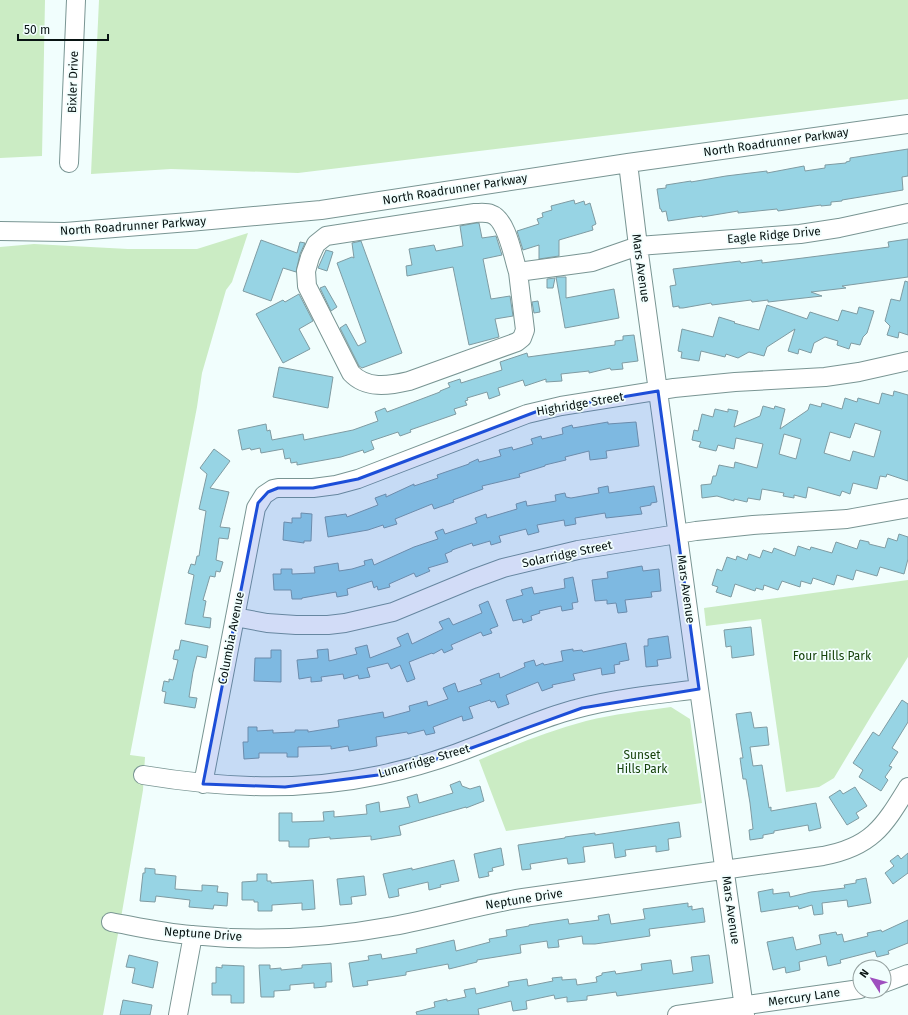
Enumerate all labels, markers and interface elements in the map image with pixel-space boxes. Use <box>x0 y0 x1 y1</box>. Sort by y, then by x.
scale bar <box>18 16 108 42</box>
text: 50 m <box>24 23 50 37</box>
street label: Bixler Drive <box>65 51 81 113</box>
street label: North Roadrunner Parkway <box>703 125 850 159</box>
street label: North Roadrunner Parkway <box>382 171 528 207</box>
street label: North Roadrunner Parkway <box>59 214 207 238</box>
street label: Eagle Ridge Drive <box>727 224 821 246</box>
street label: Mars Avenue <box>629 233 653 303</box>
street label: Highridge Street <box>535 389 625 419</box>
street label: Solarridge Street <box>521 537 614 570</box>
street label: Mars Avenue <box>674 554 698 624</box>
street label: Columbia Avenue <box>215 590 247 686</box>
park label: Four Hills Park <box>793 649 872 663</box>
street label: Lunarridge Street <box>377 741 472 781</box>
park label: Sunset Hills Park <box>617 748 668 776</box>
street label: Mars Avenue <box>719 875 743 945</box>
street label: Neptune Drive <box>484 886 564 912</box>
street label: Neptune Drive <box>164 924 242 944</box>
north arrow <box>852 959 892 999</box>
text: N <box>857 967 872 980</box>
street label: Mercury Lane <box>767 985 841 1009</box>

